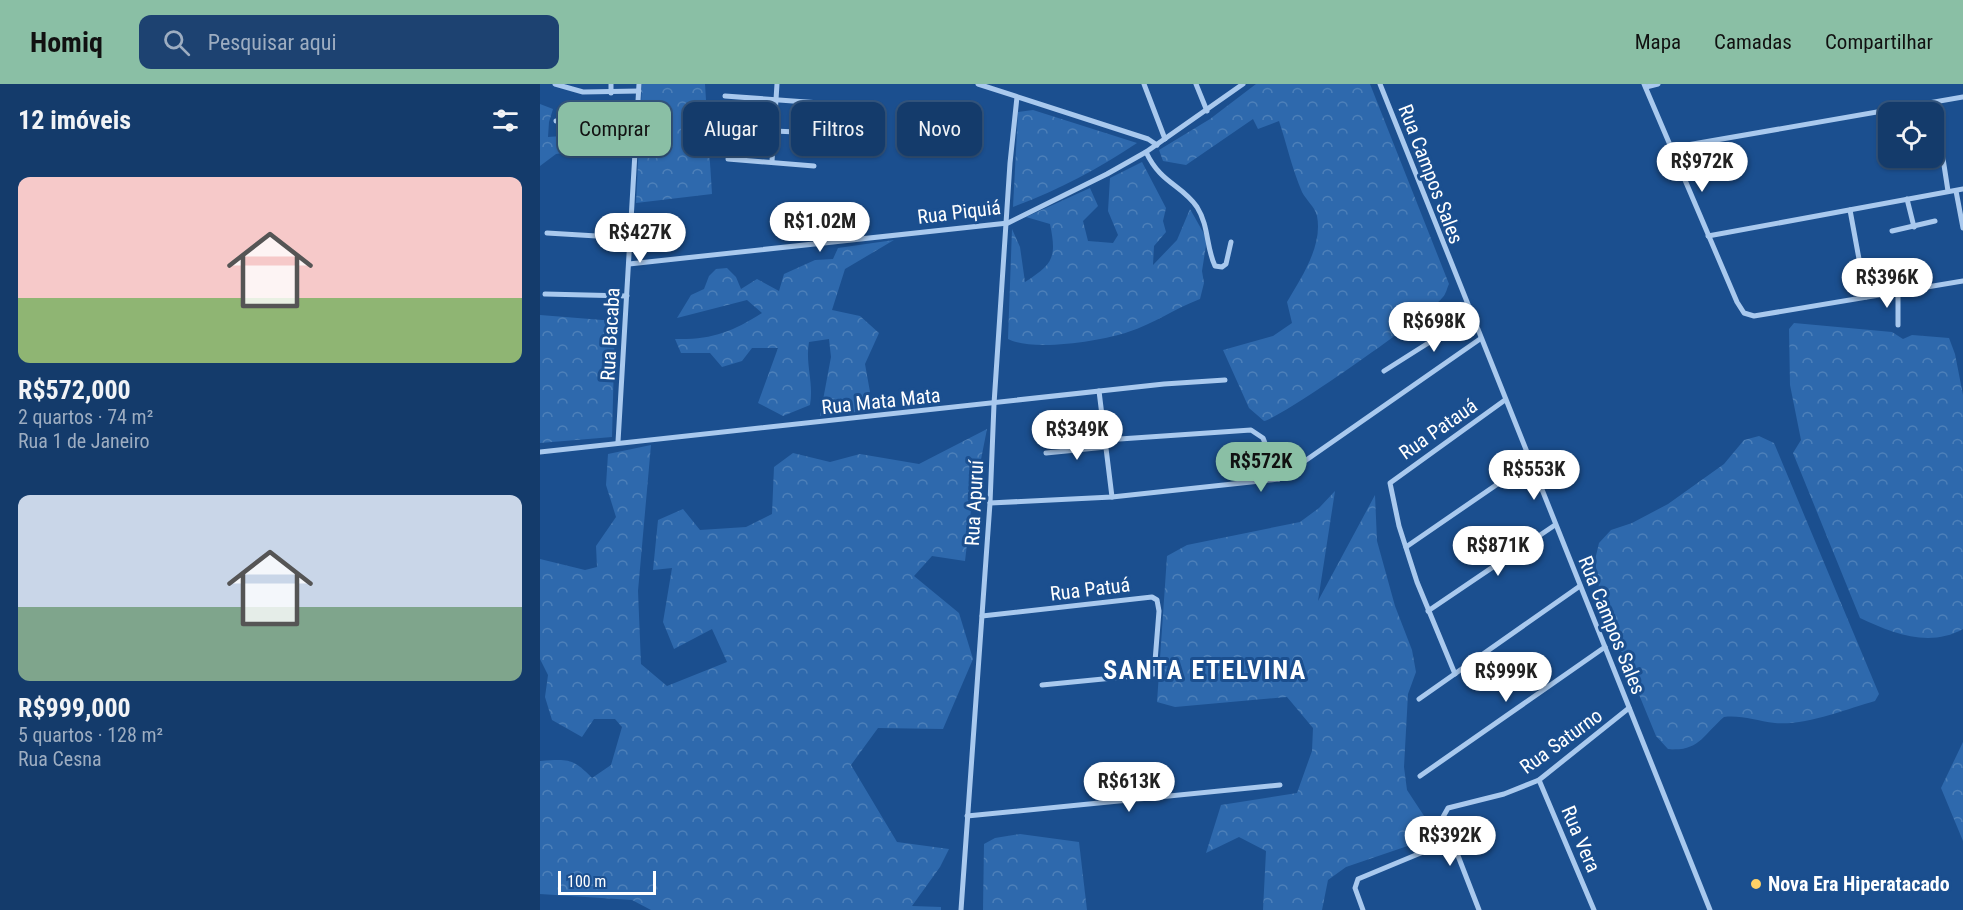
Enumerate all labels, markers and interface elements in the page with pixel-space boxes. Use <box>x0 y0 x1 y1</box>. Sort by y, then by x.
search box <box>139 15 559 69</box>
text: Homiq <box>30 26 103 59</box>
icon: search <box>160 26 193 59</box>
text: Pesquisar aqui <box>208 30 337 55</box>
text: Mapa <box>1635 30 1681 54</box>
text: Camadas <box>1714 30 1792 54</box>
text: Compartilhar <box>1825 30 1933 54</box>
street label: Rua Campos Sales <box>1393 101 1469 247</box>
chip: Comprar <box>558 102 671 156</box>
chip: Alugar <box>683 102 779 156</box>
chip: Filtros <box>791 102 885 156</box>
chip: Novo <box>897 102 982 156</box>
map controls <box>1878 102 1944 168</box>
button: locate <box>1878 102 1944 168</box>
icon: filters <box>489 104 522 137</box>
text: 12 imóveis <box>18 105 131 135</box>
pin: R$972K <box>1653 142 1751 193</box>
text: R$972K <box>1671 149 1733 173</box>
street label: Rua Piquiá <box>916 195 1002 229</box>
pin: R$1.02M <box>765 202 875 253</box>
text: R$1.02M <box>784 209 856 233</box>
pin: R$427K <box>591 213 689 264</box>
icon: home <box>216 216 324 324</box>
text: R$427K <box>609 220 671 244</box>
pin: R$396K <box>1838 258 1936 309</box>
text: R$396K <box>1856 265 1918 289</box>
street label: Rua Bacaba <box>596 287 624 381</box>
pin: R$698K <box>1385 302 1483 353</box>
text: R$698K <box>1403 309 1465 333</box>
text: R$572,000 <box>18 375 131 405</box>
street label: Rua Mata Mata <box>820 383 942 419</box>
street label: Rua Patauá <box>1394 393 1482 465</box>
text: 2 quartos · 74 m² <box>18 405 153 429</box>
pin: R$349K <box>1028 410 1126 461</box>
text: R$349K <box>1046 417 1108 441</box>
text: Rua 1 de Janeiro <box>18 429 150 453</box>
pin: R$572K <box>1212 442 1310 493</box>
text: R$572K <box>1230 449 1292 473</box>
pin: R$553K <box>1485 450 1583 501</box>
text: R$553K <box>1503 457 1565 481</box>
street label: Rua Apuruí <box>960 458 988 547</box>
pin: R$871K <box>1449 526 1547 577</box>
text: R$871K <box>1467 533 1529 557</box>
icon: home <box>216 534 324 642</box>
street label: Rua Campos Sales <box>1573 552 1651 698</box>
street label: Rua Patuá <box>1049 572 1131 606</box>
pin: R$999K <box>1457 652 1555 703</box>
district label: SANTA ETELVINA <box>1103 655 1307 685</box>
text: R$999K <box>1475 659 1537 683</box>
text: R$999,000 <box>18 693 131 723</box>
street label: Rua Saturno <box>1515 703 1607 779</box>
text: 5 quartos · 128 m² <box>18 723 163 747</box>
text: Rua Cesna <box>18 747 102 771</box>
pin: R$613K <box>1080 762 1178 813</box>
text: R$613K <box>1098 769 1160 793</box>
street label: Rua Vera <box>1556 802 1606 876</box>
pin: R$392K <box>1401 816 1499 867</box>
text: R$392K <box>1419 823 1481 847</box>
scale bar <box>558 868 656 896</box>
text: 100 m <box>567 872 606 891</box>
place label: Nova Era Hiperatacado <box>1768 872 1950 896</box>
marker: Nova Era Hiperatacado <box>1749 877 1763 891</box>

